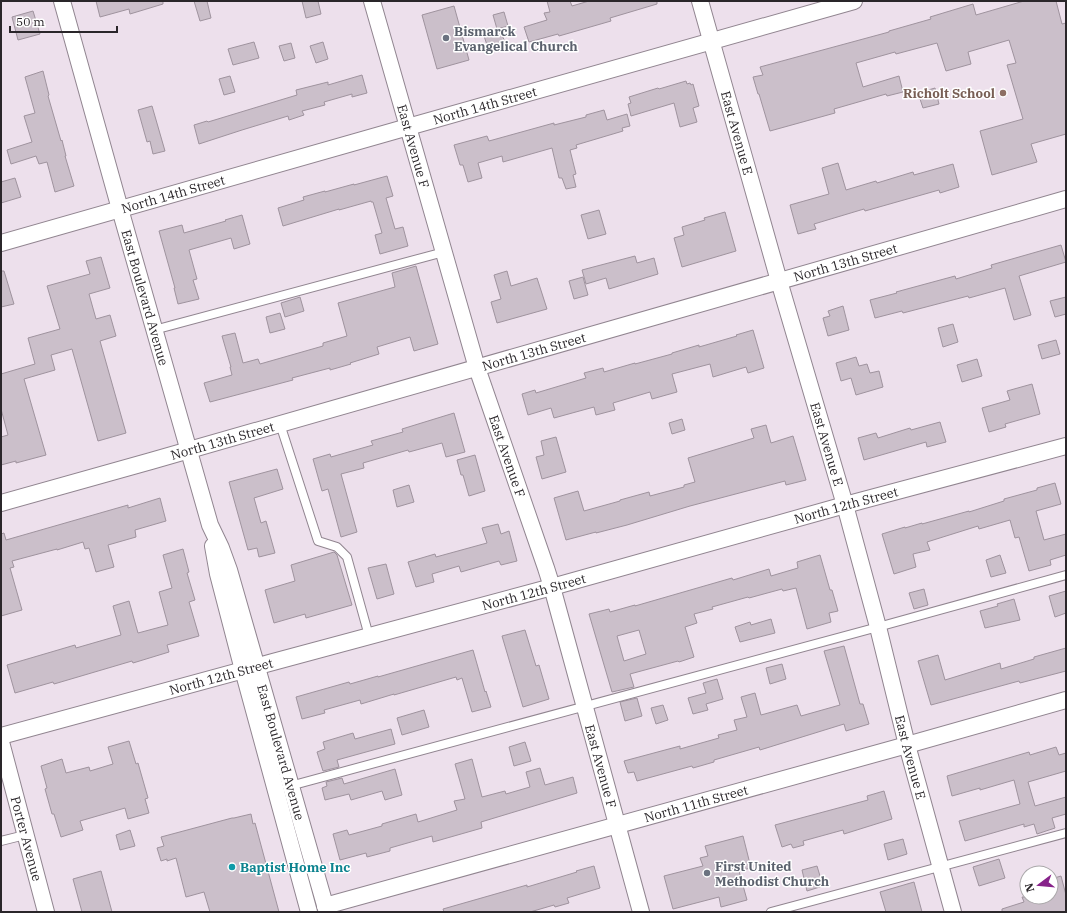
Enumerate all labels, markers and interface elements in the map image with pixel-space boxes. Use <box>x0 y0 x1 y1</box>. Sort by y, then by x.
scale bar <box>10 8 117 34</box>
text: 50 m <box>16 14 45 29</box>
place label: Bismarck Evangelical Church <box>454 23 578 55</box>
marker: Bismarck Evangelical Church <box>441 33 451 43</box>
street label: North 14th Street <box>431 83 539 129</box>
place label: Richolt School <box>903 85 995 102</box>
marker: Richolt School <box>998 88 1008 98</box>
street label: East Avenue E <box>717 89 757 177</box>
street label: East Avenue F <box>393 103 433 190</box>
street label: North 14th Street <box>120 171 227 217</box>
street label: East Boulevard Avenue <box>117 228 172 368</box>
street label: North 13th Street <box>792 240 900 286</box>
street label: North 13th Street <box>480 329 588 375</box>
street label: East Avenue E <box>806 400 847 488</box>
street label: East Avenue F <box>485 413 529 500</box>
street label: North 13th Street <box>169 418 277 464</box>
street label: North 12th Street <box>792 483 900 528</box>
street label: North 12th Street <box>480 570 588 614</box>
street label: North 12th Street <box>167 654 275 699</box>
street label: East Boulevard Avenue <box>253 682 308 822</box>
street label: East Avenue E <box>891 713 930 801</box>
street label: East Avenue F <box>581 722 620 810</box>
street label: North 11th Street <box>642 781 750 826</box>
street label: Porter Avenue <box>7 794 45 883</box>
place label: First United Methodist Church <box>715 858 830 890</box>
place label: Baptist Home Inc <box>240 859 350 876</box>
marker: Baptist Home Inc <box>227 862 237 872</box>
north arrow <box>1019 865 1059 905</box>
marker: First United Methodist Church <box>702 868 712 878</box>
text: N <box>1021 881 1037 894</box>

